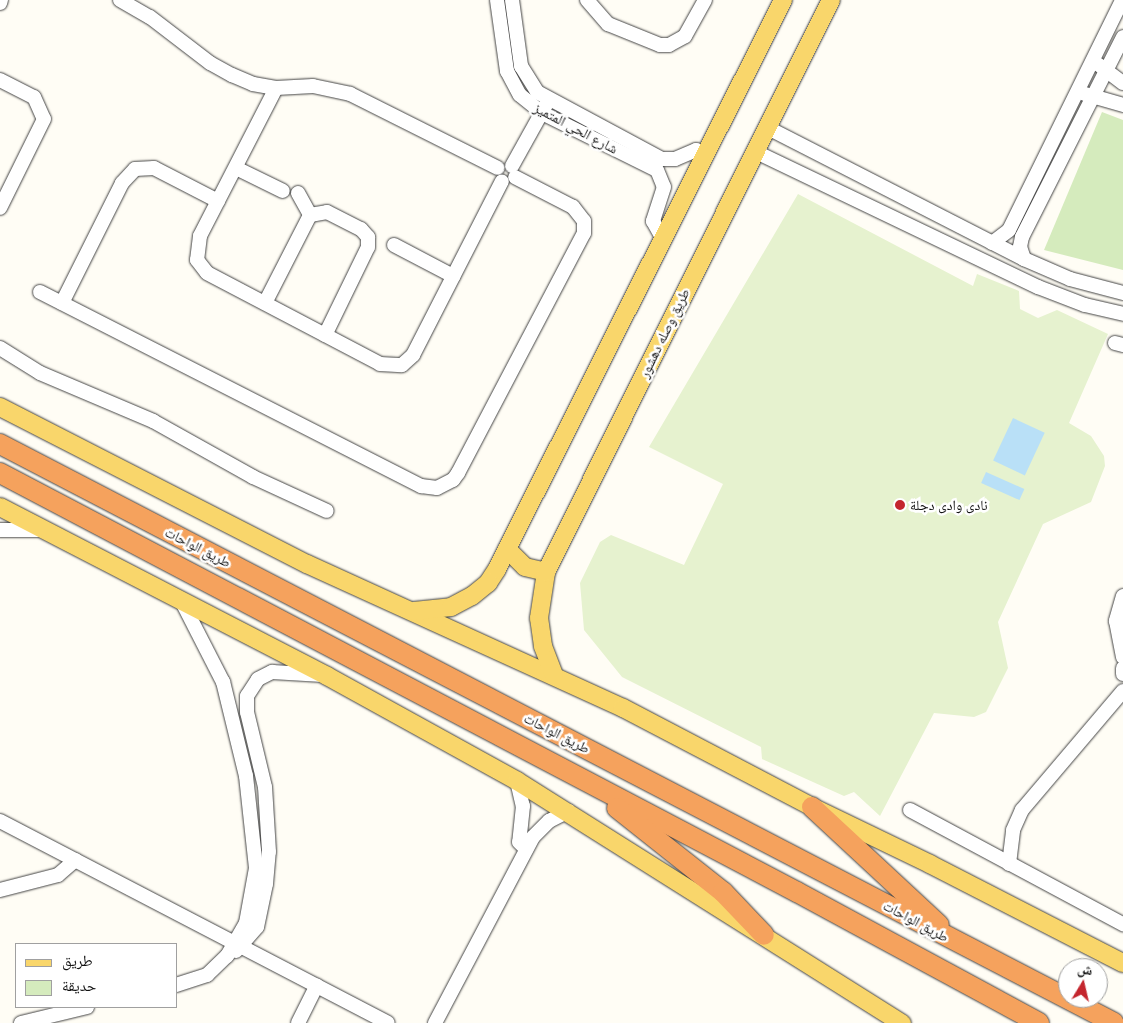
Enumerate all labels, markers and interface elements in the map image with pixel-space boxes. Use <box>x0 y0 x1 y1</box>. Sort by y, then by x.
street label: شارع الحي المتميز <box>531 99 621 157</box>
street label: طريق وصله دهشور <box>635 286 693 380</box>
place label: نادى وادى دجلة <box>910 497 988 513</box>
marker: نادى وادى دجلة <box>894 499 906 511</box>
street label: طريق الواحات <box>162 523 234 571</box>
street label: طريق الواحات <box>521 709 593 757</box>
street label: طريق الواحات <box>880 897 952 945</box>
legend <box>15 943 178 1008</box>
text: طريق <box>62 952 93 970</box>
north arrow <box>1058 958 1108 1008</box>
text: ش <box>1077 960 1094 978</box>
text: حديقة <box>62 977 96 995</box>

